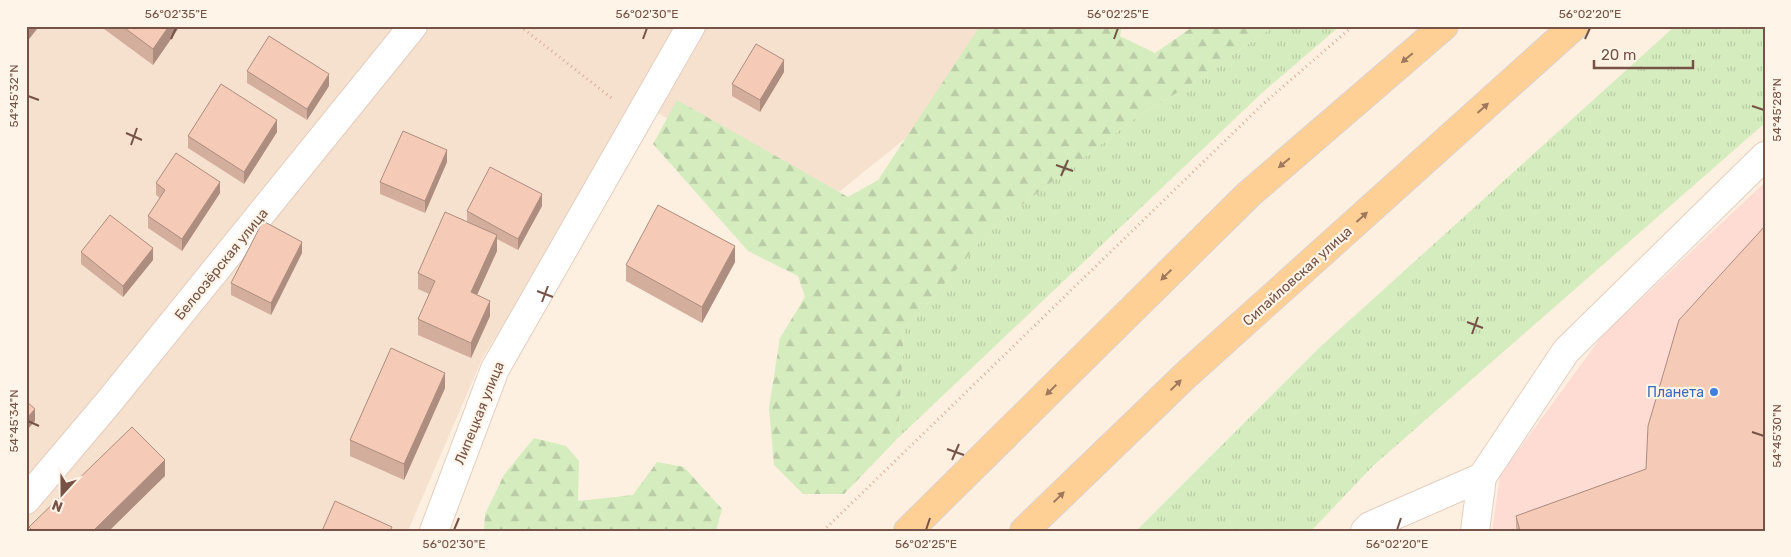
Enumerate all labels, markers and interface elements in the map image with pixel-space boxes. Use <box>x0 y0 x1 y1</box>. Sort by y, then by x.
text: 56°02'35"E <box>145 7 207 21</box>
text: 56°02'30"E <box>616 7 678 21</box>
text: 56°02'25"E <box>1087 7 1149 21</box>
text: 56°02'20"E <box>1559 7 1621 21</box>
scale bar <box>1594 38 1692 70</box>
text: 20 m <box>1601 46 1636 64</box>
one-way arrow <box>1402 52 1414 64</box>
text: 54°45'32"N <box>7 64 21 128</box>
text: 54°45'28"N <box>1770 78 1784 142</box>
one-way arrow <box>1476 102 1488 114</box>
one-way arrow <box>1278 158 1291 169</box>
street label: Белоозёрская улица <box>171 205 272 324</box>
one-way arrow <box>1355 211 1367 223</box>
street label: Сипайловская улица <box>1239 223 1355 330</box>
one-way arrow <box>1160 269 1172 281</box>
street label: Липецкая улица <box>451 359 508 467</box>
one-way arrow <box>1170 379 1182 391</box>
one-way arrow <box>1045 383 1057 395</box>
place label: Планета <box>1647 384 1704 401</box>
marker: Планета <box>1708 386 1720 398</box>
text: 54°45'34"N <box>7 389 21 453</box>
text: 54°45'30"N <box>1770 404 1784 468</box>
north arrow <box>38 470 88 520</box>
one-way arrow <box>1053 491 1065 503</box>
text: N <box>50 496 65 515</box>
text: 56°02'30"E <box>423 537 485 551</box>
text: 56°02'25"E <box>895 537 957 551</box>
text: 56°02'20"E <box>1366 537 1428 551</box>

